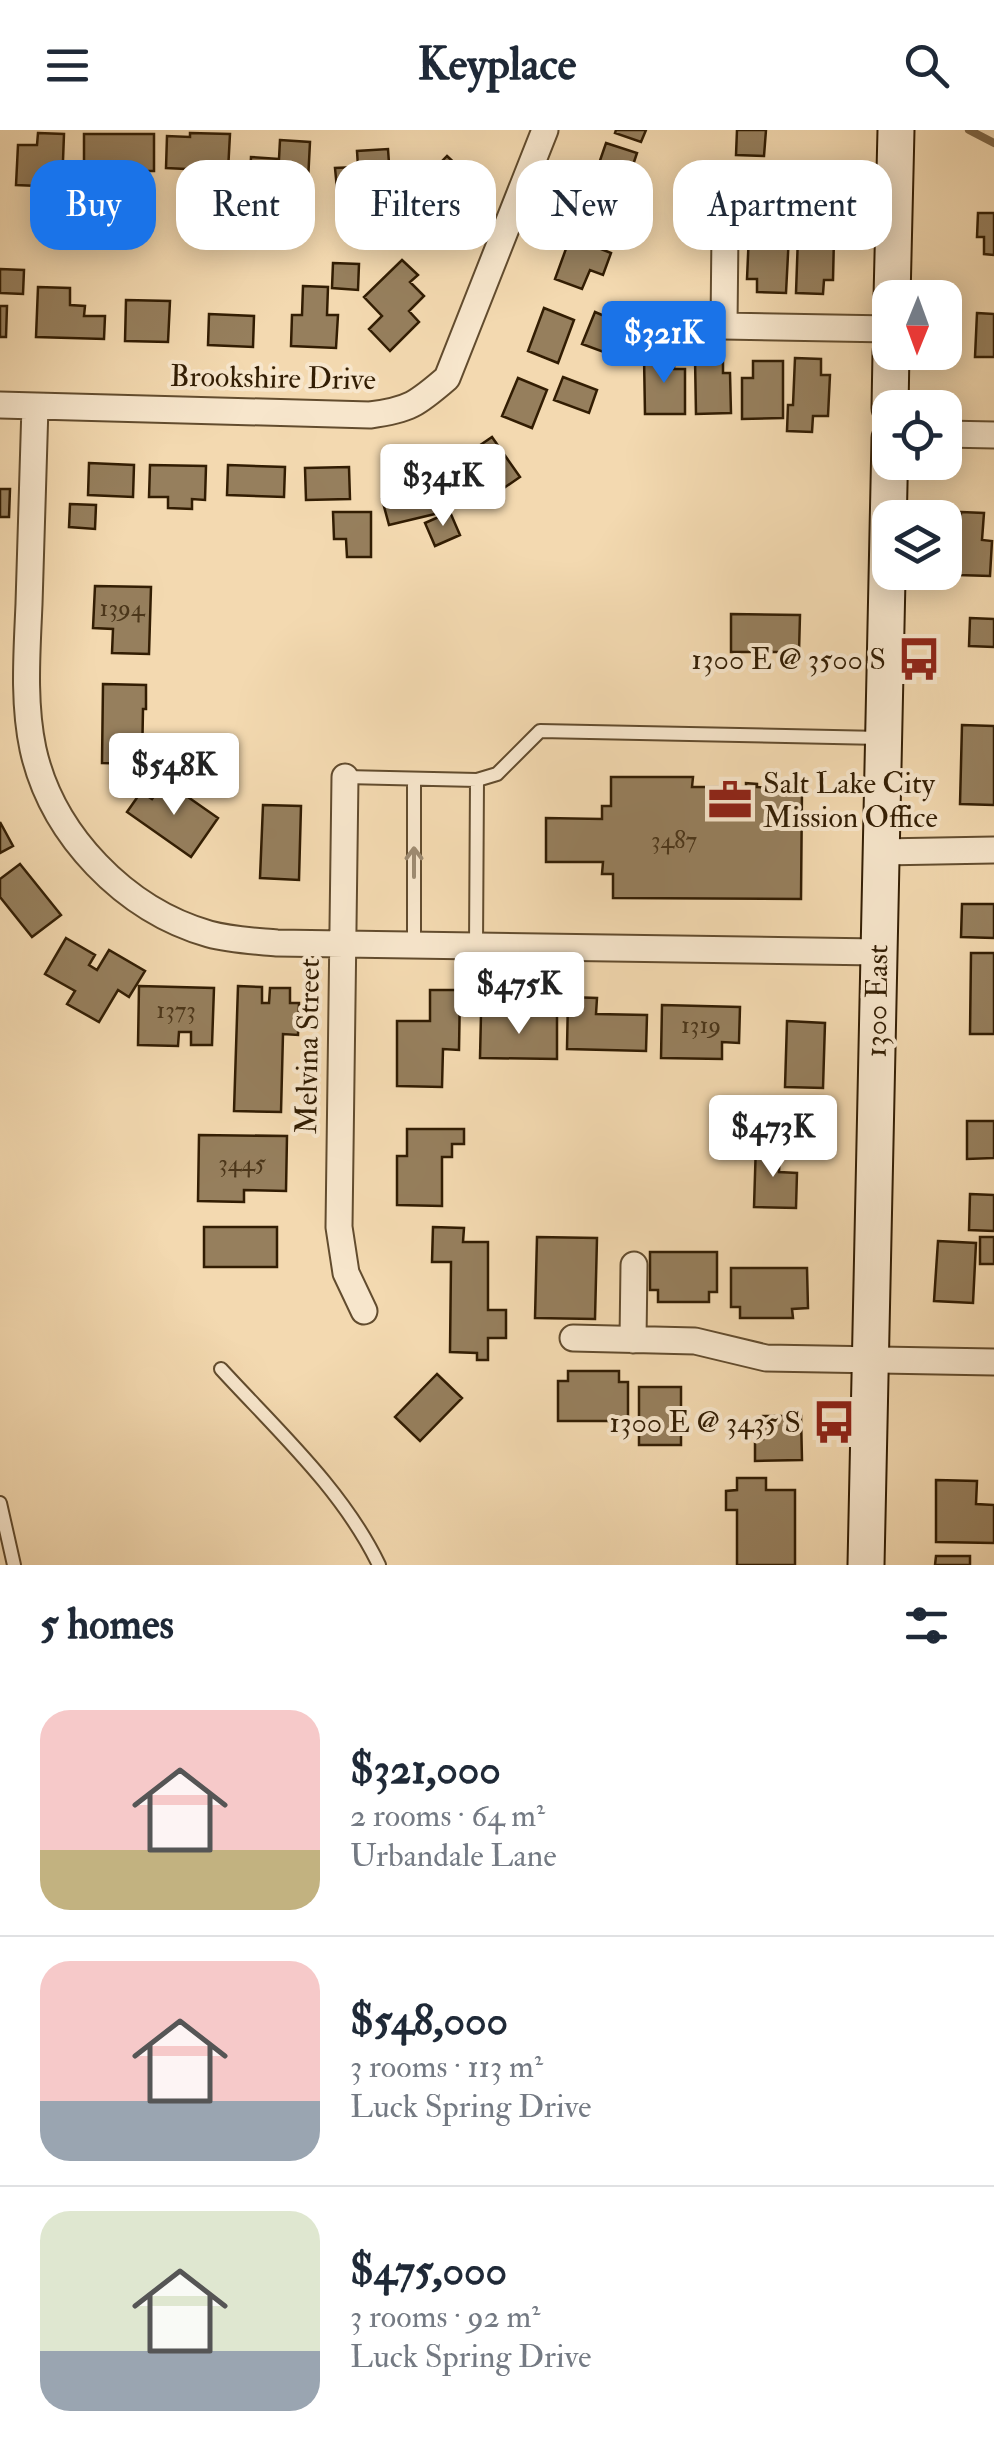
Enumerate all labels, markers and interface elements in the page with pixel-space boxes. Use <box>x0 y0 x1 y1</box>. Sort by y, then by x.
text: Keyplace <box>418 37 576 93</box>
icon: menu <box>40 38 95 93</box>
icon: search <box>899 38 954 93</box>
chip: Buy <box>30 160 156 250</box>
chip: Rent <box>176 160 315 250</box>
chip: Filters <box>335 160 496 250</box>
chip: New <box>516 160 653 250</box>
chip: Apartment <box>673 160 892 250</box>
north arrow <box>872 280 962 370</box>
map controls <box>872 280 962 590</box>
pin: $321K <box>594 301 734 386</box>
text: $321K <box>624 313 704 353</box>
street label: Brookshire Drive <box>170 358 376 398</box>
button: locate <box>872 390 962 480</box>
pin: $341K <box>373 444 513 529</box>
text: $341K <box>402 456 484 496</box>
button: layers <box>872 500 962 590</box>
house number: 1394 <box>100 593 146 624</box>
bus stop icon: 1300 E @ 3500 S <box>895 635 943 683</box>
place label: 1300 E @ 3500 S <box>691 641 886 678</box>
pin: $548K <box>104 733 244 818</box>
text: $548K <box>131 745 217 785</box>
place label: Salt Lake City Mission Office <box>763 765 938 836</box>
office icon: Salt Lake City Mission Office <box>706 776 754 824</box>
house number: 3487 <box>651 825 698 856</box>
one-way arrow <box>404 846 424 878</box>
street label: 1300 East <box>858 944 896 1058</box>
pin: $475K <box>449 952 589 1037</box>
street label: Melvina Street <box>288 957 328 1134</box>
text: $475K <box>476 964 562 1004</box>
house number: 1373 <box>156 995 196 1026</box>
house number: 1319 <box>681 1010 721 1041</box>
pin: $473K <box>703 1095 843 1180</box>
text: $473K <box>731 1107 815 1147</box>
house number: 3445 <box>218 1148 266 1179</box>
bus stop icon: 1300 E @ 3435 S <box>810 1398 858 1446</box>
place label: 1300 E @ 3435 S <box>609 1404 801 1441</box>
icon: filters <box>899 1598 954 1653</box>
text: 5 homes <box>40 1599 174 1651</box>
text: $321,000 <box>350 1744 501 1796</box>
icon: home <box>120 1750 240 1870</box>
text: 2 rooms · 64 m² <box>350 1796 545 1836</box>
text: Urbandale Lane <box>350 1836 557 1876</box>
text: $548,000 <box>350 1995 508 2047</box>
icon: home <box>120 2001 240 2121</box>
text: 3 rooms · 113 m² <box>350 2047 543 2087</box>
text: Luck Spring Drive <box>350 2087 591 2127</box>
text: $475,000 <box>350 2245 507 2297</box>
icon: home <box>120 2251 240 2371</box>
text: 3 rooms · 92 m² <box>350 2297 540 2337</box>
text: Luck Spring Drive <box>350 2337 591 2377</box>

